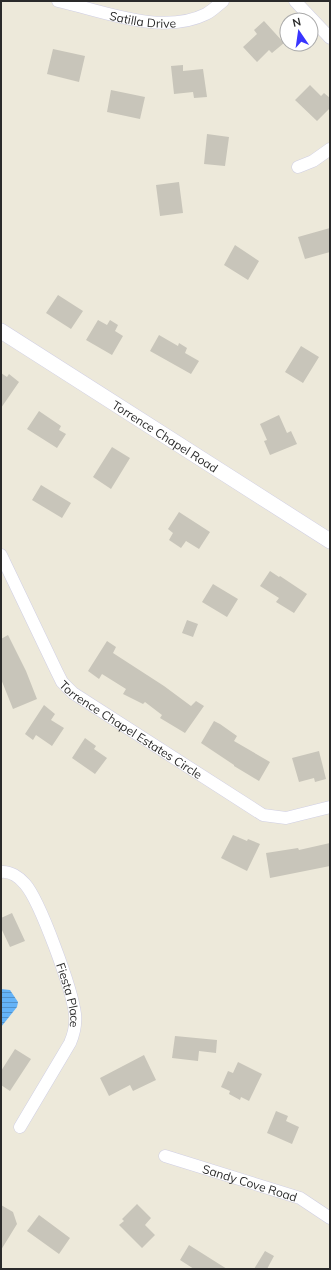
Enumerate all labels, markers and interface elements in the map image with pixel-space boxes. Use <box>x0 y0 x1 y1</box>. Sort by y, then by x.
street label: Satilla Drive <box>108 7 176 30</box>
north arrow <box>279 12 319 52</box>
text: N <box>291 15 302 30</box>
street label: Torrence Chapel Road <box>110 397 221 475</box>
street label: Torrence Chapel Estates Circle <box>57 677 205 782</box>
street label: Fiesta Place <box>54 960 83 1028</box>
street label: Sandy Cove Road <box>201 1161 299 1204</box>

